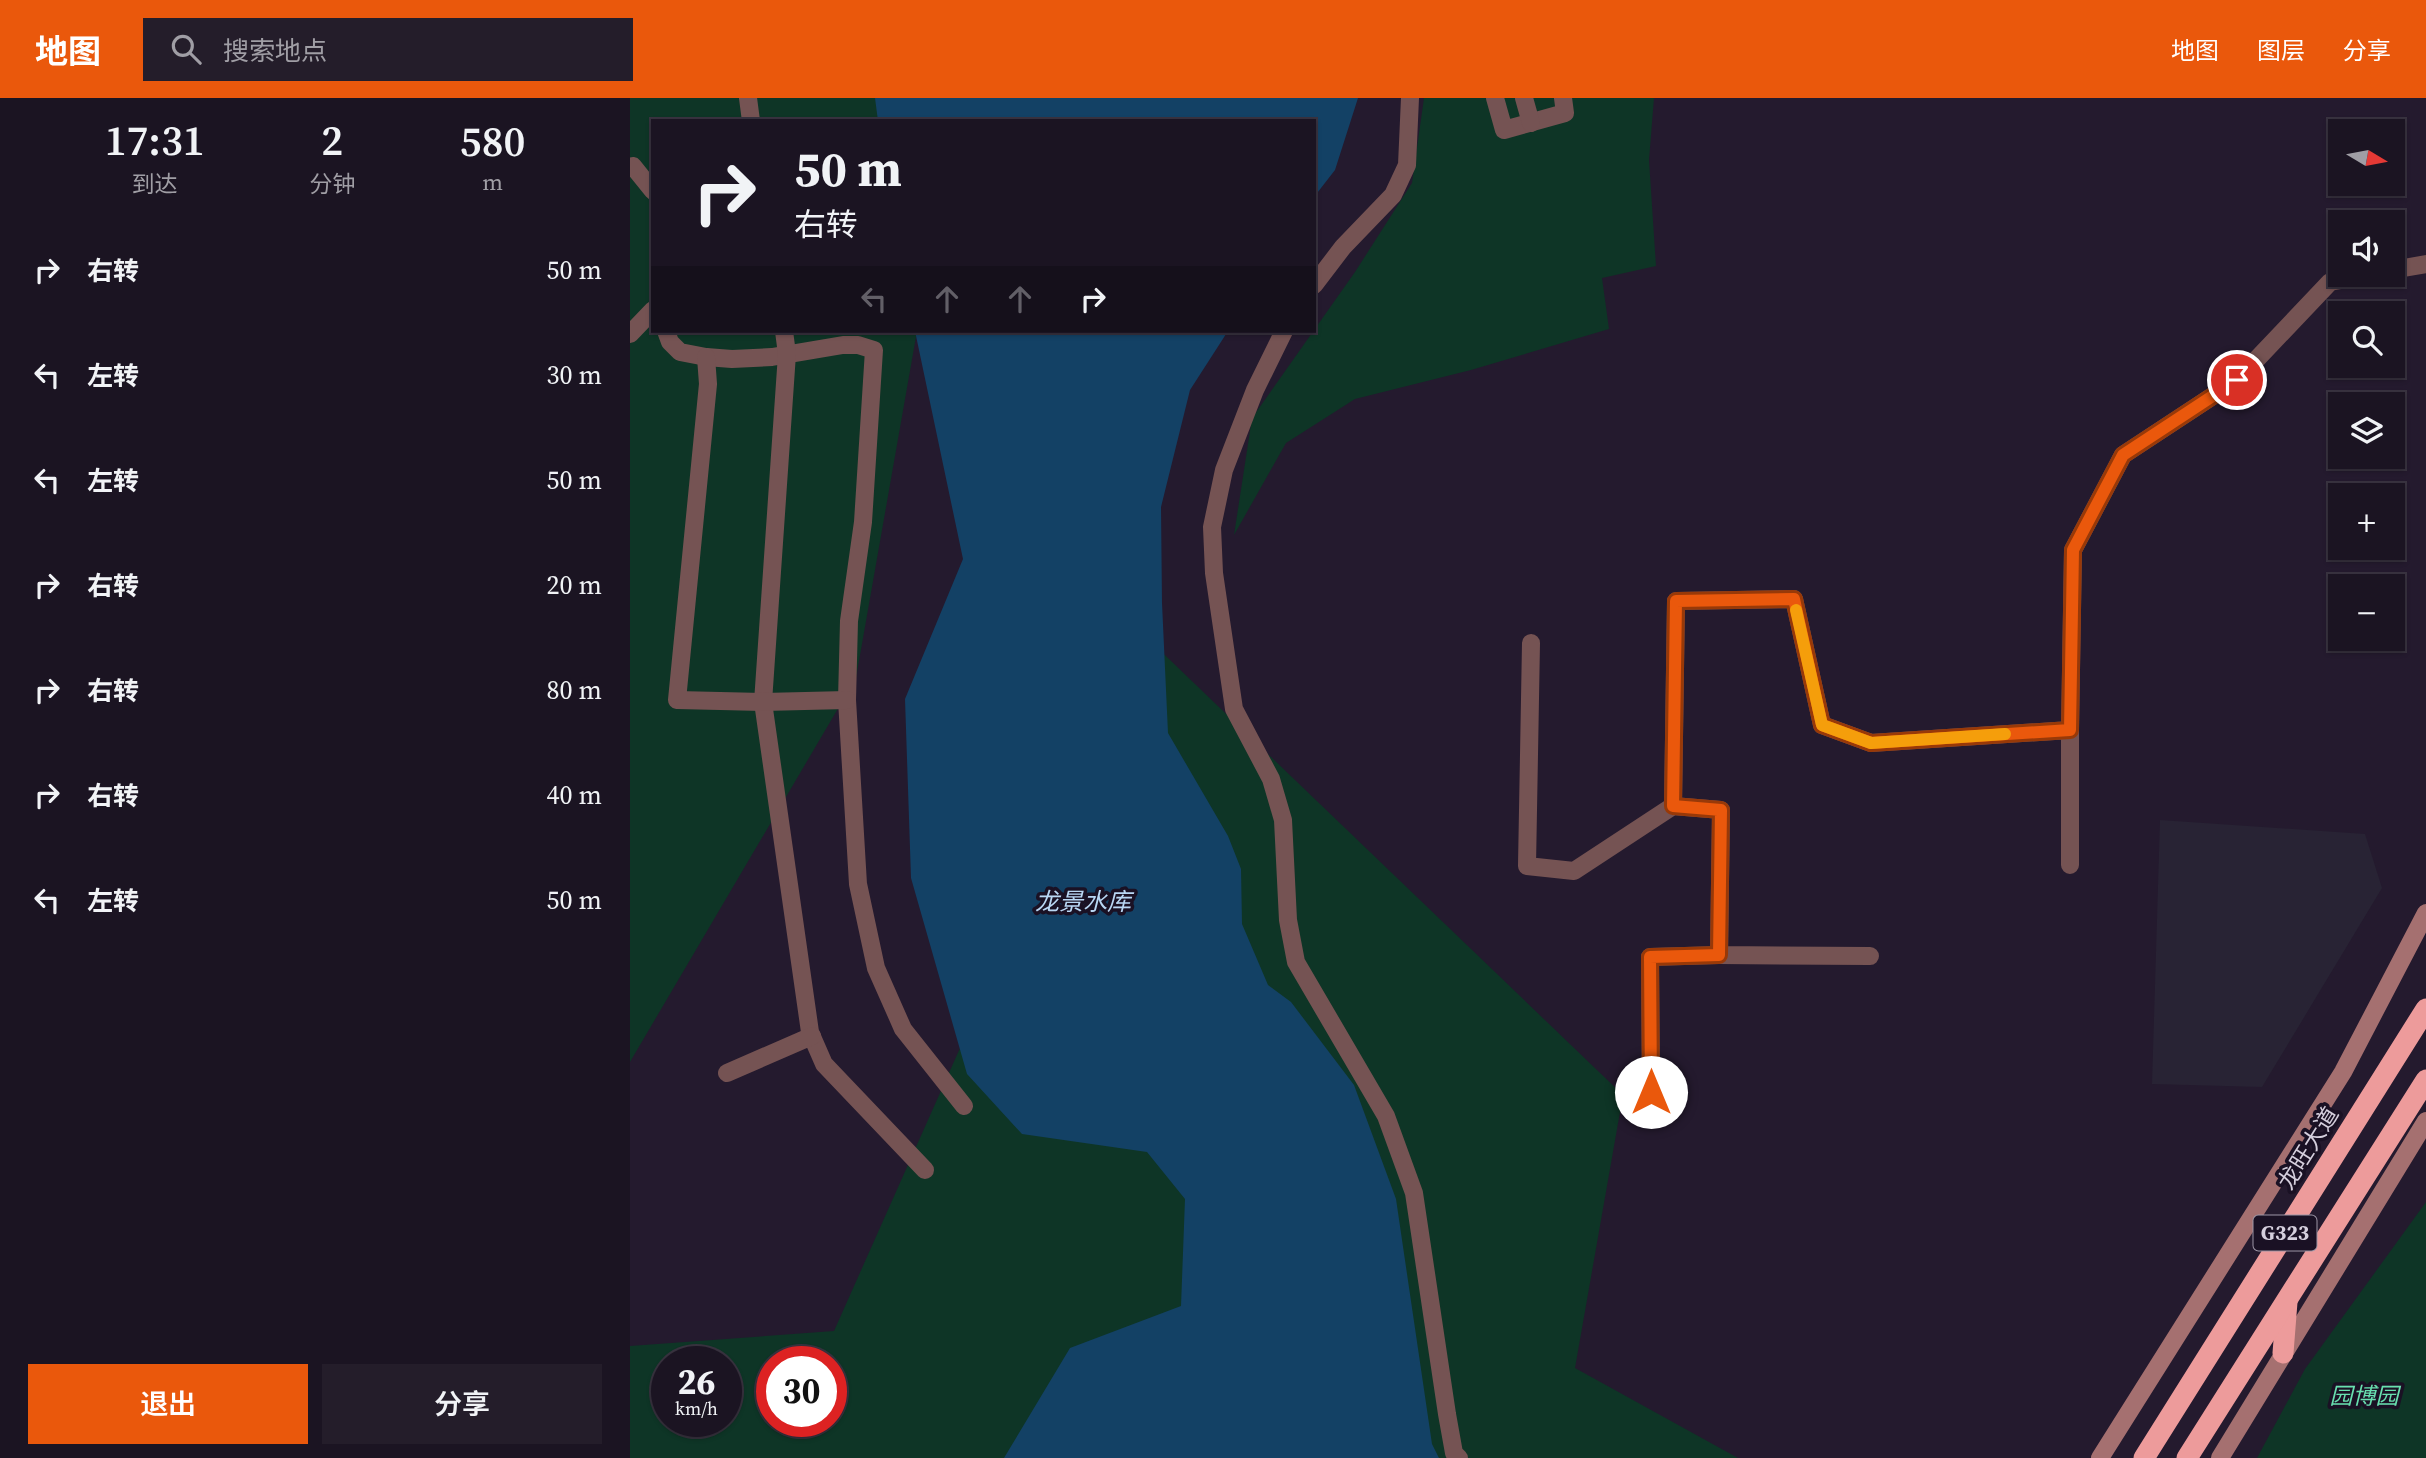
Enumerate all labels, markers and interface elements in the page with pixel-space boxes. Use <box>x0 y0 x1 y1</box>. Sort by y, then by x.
search box <box>143 18 633 81</box>
text: 地图 <box>35 29 101 74</box>
icon: search <box>167 30 205 68</box>
text: 搜索地点 <box>223 33 327 69</box>
text: 地图 <box>2171 34 2219 67</box>
text: 图层 <box>2257 34 2305 67</box>
text: 分享 <box>2343 34 2391 67</box>
text: 17:31 <box>105 111 205 169</box>
text: 2 <box>321 111 343 169</box>
text: 580 <box>460 112 525 170</box>
north arrow <box>2328 119 2404 196</box>
map controls <box>2328 119 2405 651</box>
text: 50 m <box>794 135 902 202</box>
icon: right <box>679 147 770 238</box>
text: m <box>482 166 503 198</box>
text: 到达 <box>132 168 178 200</box>
text: 分钟 <box>309 168 355 200</box>
text: 右转 <box>794 203 858 247</box>
button: sound <box>2328 210 2405 287</box>
icon: right <box>28 251 66 289</box>
text: 50 m <box>547 252 602 288</box>
text: 右转 <box>87 253 139 289</box>
icon: left <box>855 280 893 318</box>
icon: ahead <box>928 280 966 318</box>
icon: ahead <box>1001 280 1039 318</box>
icon: right <box>1074 280 1112 318</box>
button: search <box>2328 301 2405 378</box>
pin <box>2207 350 2267 410</box>
icon: left <box>28 356 66 394</box>
text: 30 m <box>547 357 602 393</box>
text: 左转 <box>87 358 139 394</box>
icon: arrive <box>2218 361 2256 399</box>
button: layers <box>2328 392 2405 469</box>
icon: left <box>28 461 66 499</box>
text: 50 m <box>547 462 602 498</box>
text: 左转 <box>87 463 139 499</box>
button: + <box>2328 483 2405 560</box>
icon: right <box>28 566 66 604</box>
text: 20 m <box>547 567 602 603</box>
text: 右转 <box>87 568 139 604</box>
button: − <box>2328 574 2405 651</box>
icon: right <box>28 671 66 709</box>
text: 80 m <box>547 672 602 708</box>
text: 右转 <box>87 673 139 709</box>
icon: right <box>28 776 66 814</box>
text: 40 m <box>547 777 602 813</box>
text: 右转 <box>87 778 139 814</box>
icon: left <box>28 881 66 919</box>
text: 50 m <box>547 882 602 918</box>
text: 左转 <box>87 883 139 919</box>
water label: 龙景水库 <box>1035 885 1135 918</box>
position arrow <box>1614 1055 1688 1129</box>
street label: 龙旺大道 <box>2270 1101 2346 1195</box>
road number: G323 <box>2254 1216 2316 1250</box>
speed limit sign: 30 <box>756 1346 847 1437</box>
text: 26 <box>678 1358 715 1406</box>
button: 退出 <box>28 1364 308 1444</box>
button: 分享 <box>322 1364 602 1444</box>
park label: 园博园 <box>2330 1380 2402 1412</box>
text: km/h <box>675 1396 718 1421</box>

